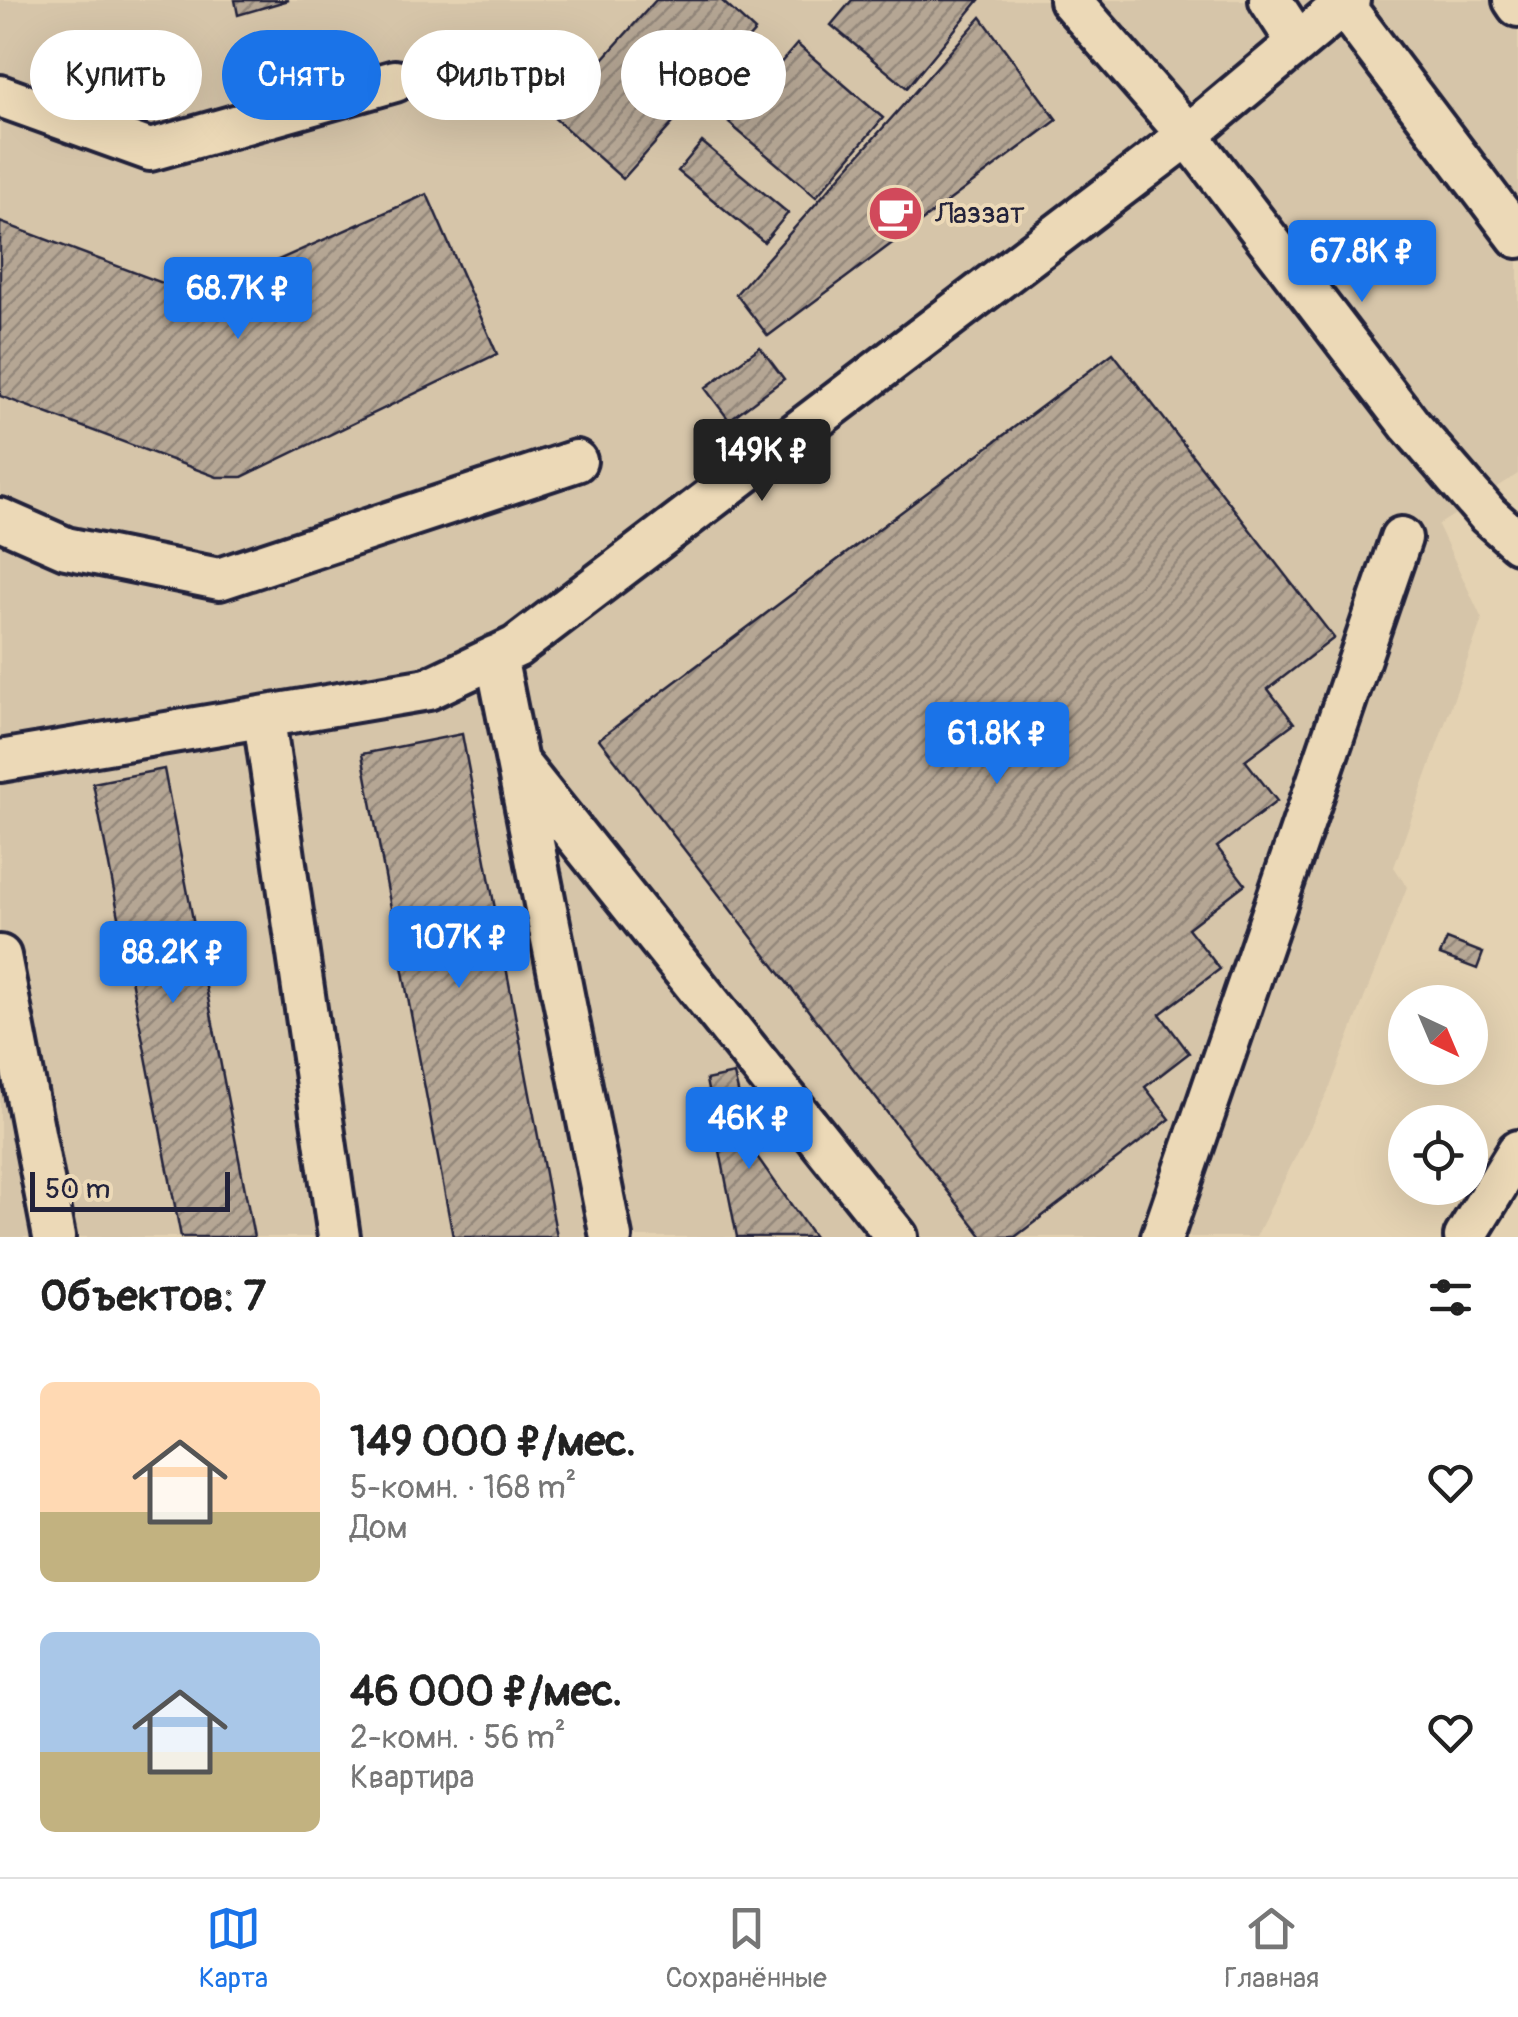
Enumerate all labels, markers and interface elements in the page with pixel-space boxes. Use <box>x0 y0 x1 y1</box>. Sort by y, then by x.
chip: Купить <box>30 30 202 120</box>
chip: Снять <box>222 30 381 120</box>
chip: Фильтры <box>401 30 601 120</box>
chip: Новое <box>621 30 786 120</box>
cafe icon: Лаззат <box>866 183 926 243</box>
place label: Лаззат <box>934 195 1025 232</box>
pin: 67.8K ₽ <box>1270 220 1454 305</box>
text: 67.8K ₽ <box>1310 232 1414 272</box>
pin: 68.7K ₽ <box>146 257 330 342</box>
text: 68.7K ₽ <box>186 269 290 309</box>
pin: 149K ₽ <box>681 419 843 504</box>
text: 149K ₽ <box>716 431 809 471</box>
pin: 61.8K ₽ <box>905 702 1089 787</box>
text: 61.8K ₽ <box>947 714 1047 754</box>
pin: 107K ₽ <box>378 906 540 991</box>
text: 107K ₽ <box>411 918 507 958</box>
pin: 88.2K ₽ <box>81 921 265 1006</box>
text: 88.2K ₽ <box>122 933 224 973</box>
north arrow <box>1388 985 1488 1085</box>
map controls <box>1388 985 1488 1205</box>
pin: 46K ₽ <box>679 1087 819 1172</box>
text: 46K ₽ <box>708 1099 790 1139</box>
button: locate <box>1388 1105 1488 1205</box>
scale bar <box>30 1167 230 1212</box>
text: 50 m <box>45 1172 110 1207</box>
icon: filters <box>1423 1270 1478 1325</box>
text: Объектов: 7 <box>40 1271 266 1323</box>
text: 149 000 ₽/мес. <box>350 1416 636 1468</box>
icon: home <box>120 1422 240 1542</box>
icon: heart <box>1423 1455 1478 1510</box>
text: 5-комн. · 168 m² <box>350 1468 577 1508</box>
text: Дом <box>350 1508 407 1548</box>
text: 46 000 ₽/мес. <box>350 1666 622 1718</box>
icon: home <box>120 1672 240 1792</box>
icon: heart <box>1423 1705 1478 1760</box>
text: 2-комн. · 56 m² <box>350 1718 566 1758</box>
text: Квартира <box>350 1758 474 1798</box>
tab: Карта <box>199 1901 268 1996</box>
tab: Сохранённые <box>665 1901 827 1996</box>
tab: Главная <box>1224 1901 1319 1996</box>

